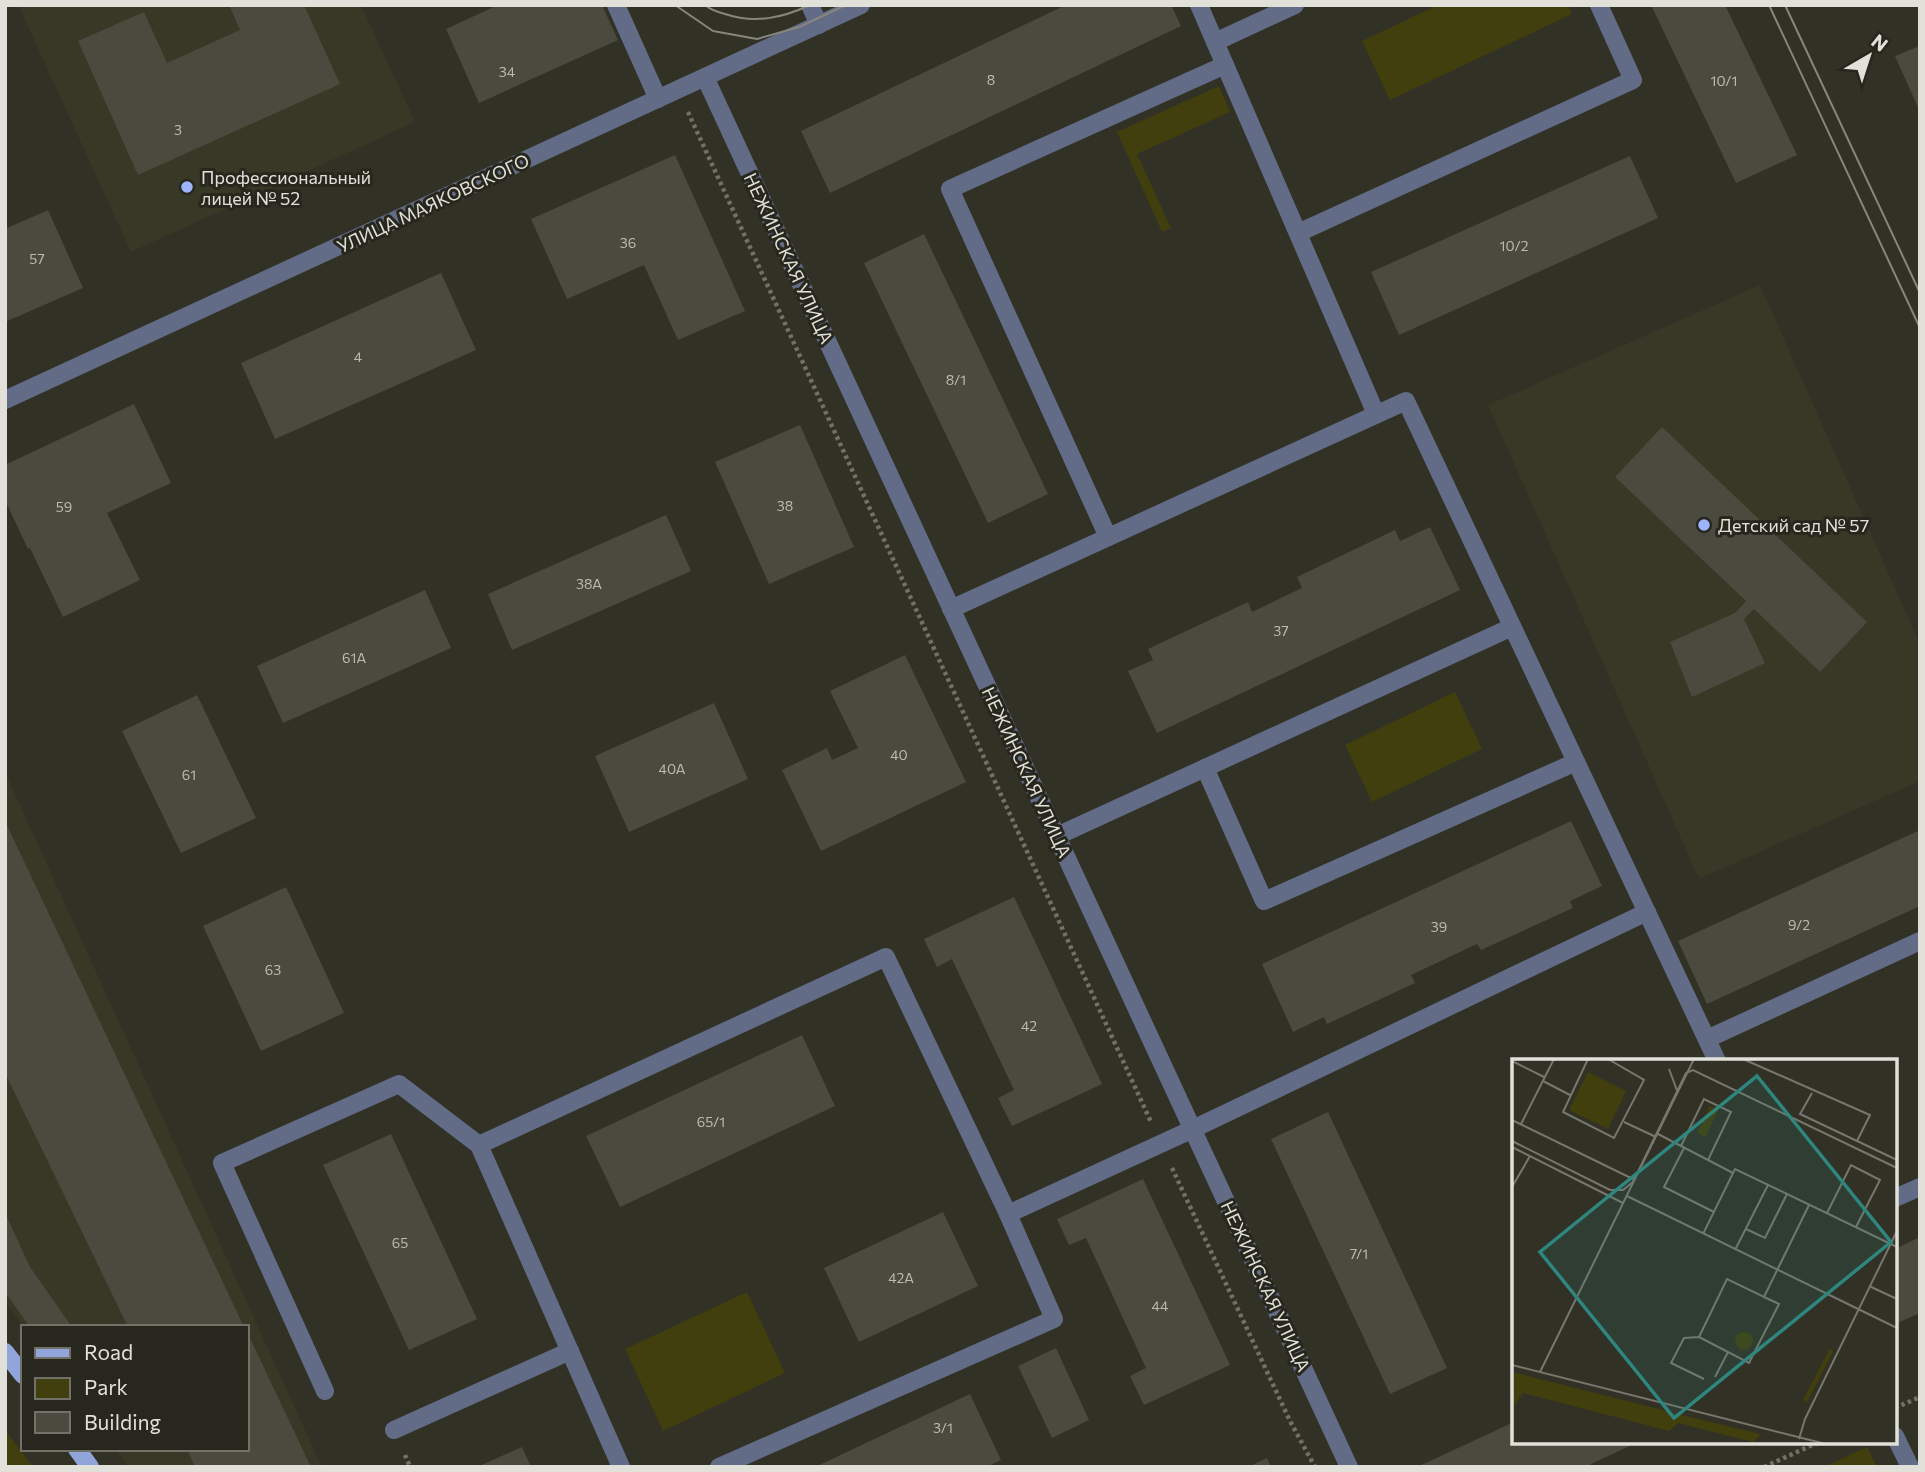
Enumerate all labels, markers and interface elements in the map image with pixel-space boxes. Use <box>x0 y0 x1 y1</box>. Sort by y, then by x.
north arrow <box>1834 21 1904 91</box>
text: N <box>1867 29 1893 56</box>
house number: 34 <box>499 63 516 80</box>
house number: 8 <box>987 71 995 88</box>
house number: 10/1 <box>1710 72 1738 89</box>
house number: 3 <box>174 121 182 138</box>
street label: УЛИЦА МАЯКОВСКОГО <box>333 149 533 257</box>
place label: Профессиональный лицей № 52 <box>201 166 371 209</box>
street label: НЕЖИНСКАЯ УЛИЦА <box>740 169 838 347</box>
marker: Профессиональный лицей № 52 <box>179 179 195 195</box>
house number: 36 <box>620 234 636 251</box>
house number: 10/2 <box>1500 237 1529 254</box>
house number: 57 <box>29 250 45 267</box>
house number: 4 <box>354 348 363 365</box>
house number: 8/1 <box>946 371 966 388</box>
house number: 38 <box>777 497 793 514</box>
house number: 59 <box>56 498 72 515</box>
place label: Детский сад № 57 <box>1718 514 1869 536</box>
marker: Детский сад № 57 <box>1696 517 1712 533</box>
house number: 38А <box>576 575 602 592</box>
house number: 37 <box>1273 622 1289 639</box>
house number: 61А <box>342 649 366 666</box>
street label: НЕЖИНСКАЯ УЛИЦА <box>978 683 1076 861</box>
house number: 40 <box>890 746 908 763</box>
house number: 40А <box>659 760 686 777</box>
house number: 61 <box>182 766 196 783</box>
house number: 9/2 <box>1788 916 1810 933</box>
house number: 39 <box>1431 918 1447 935</box>
house number: 63 <box>265 961 281 978</box>
house number: 42 <box>1021 1017 1037 1034</box>
inset map <box>1512 1059 1897 1444</box>
house number: 65/1 <box>697 1113 725 1130</box>
street label: НЕЖИНСКАЯ УЛИЦА <box>1217 1197 1315 1375</box>
house number: 65 <box>392 1234 408 1251</box>
house number: 7/1 <box>1350 1245 1368 1262</box>
house number: 42А <box>888 1269 914 1286</box>
house number: 44 <box>1152 1297 1169 1314</box>
legend <box>21 1325 248 1451</box>
text: Road <box>84 1339 133 1364</box>
text: Park <box>84 1374 128 1399</box>
text: Building <box>84 1409 161 1434</box>
house number: 3/1 <box>933 1419 953 1436</box>

